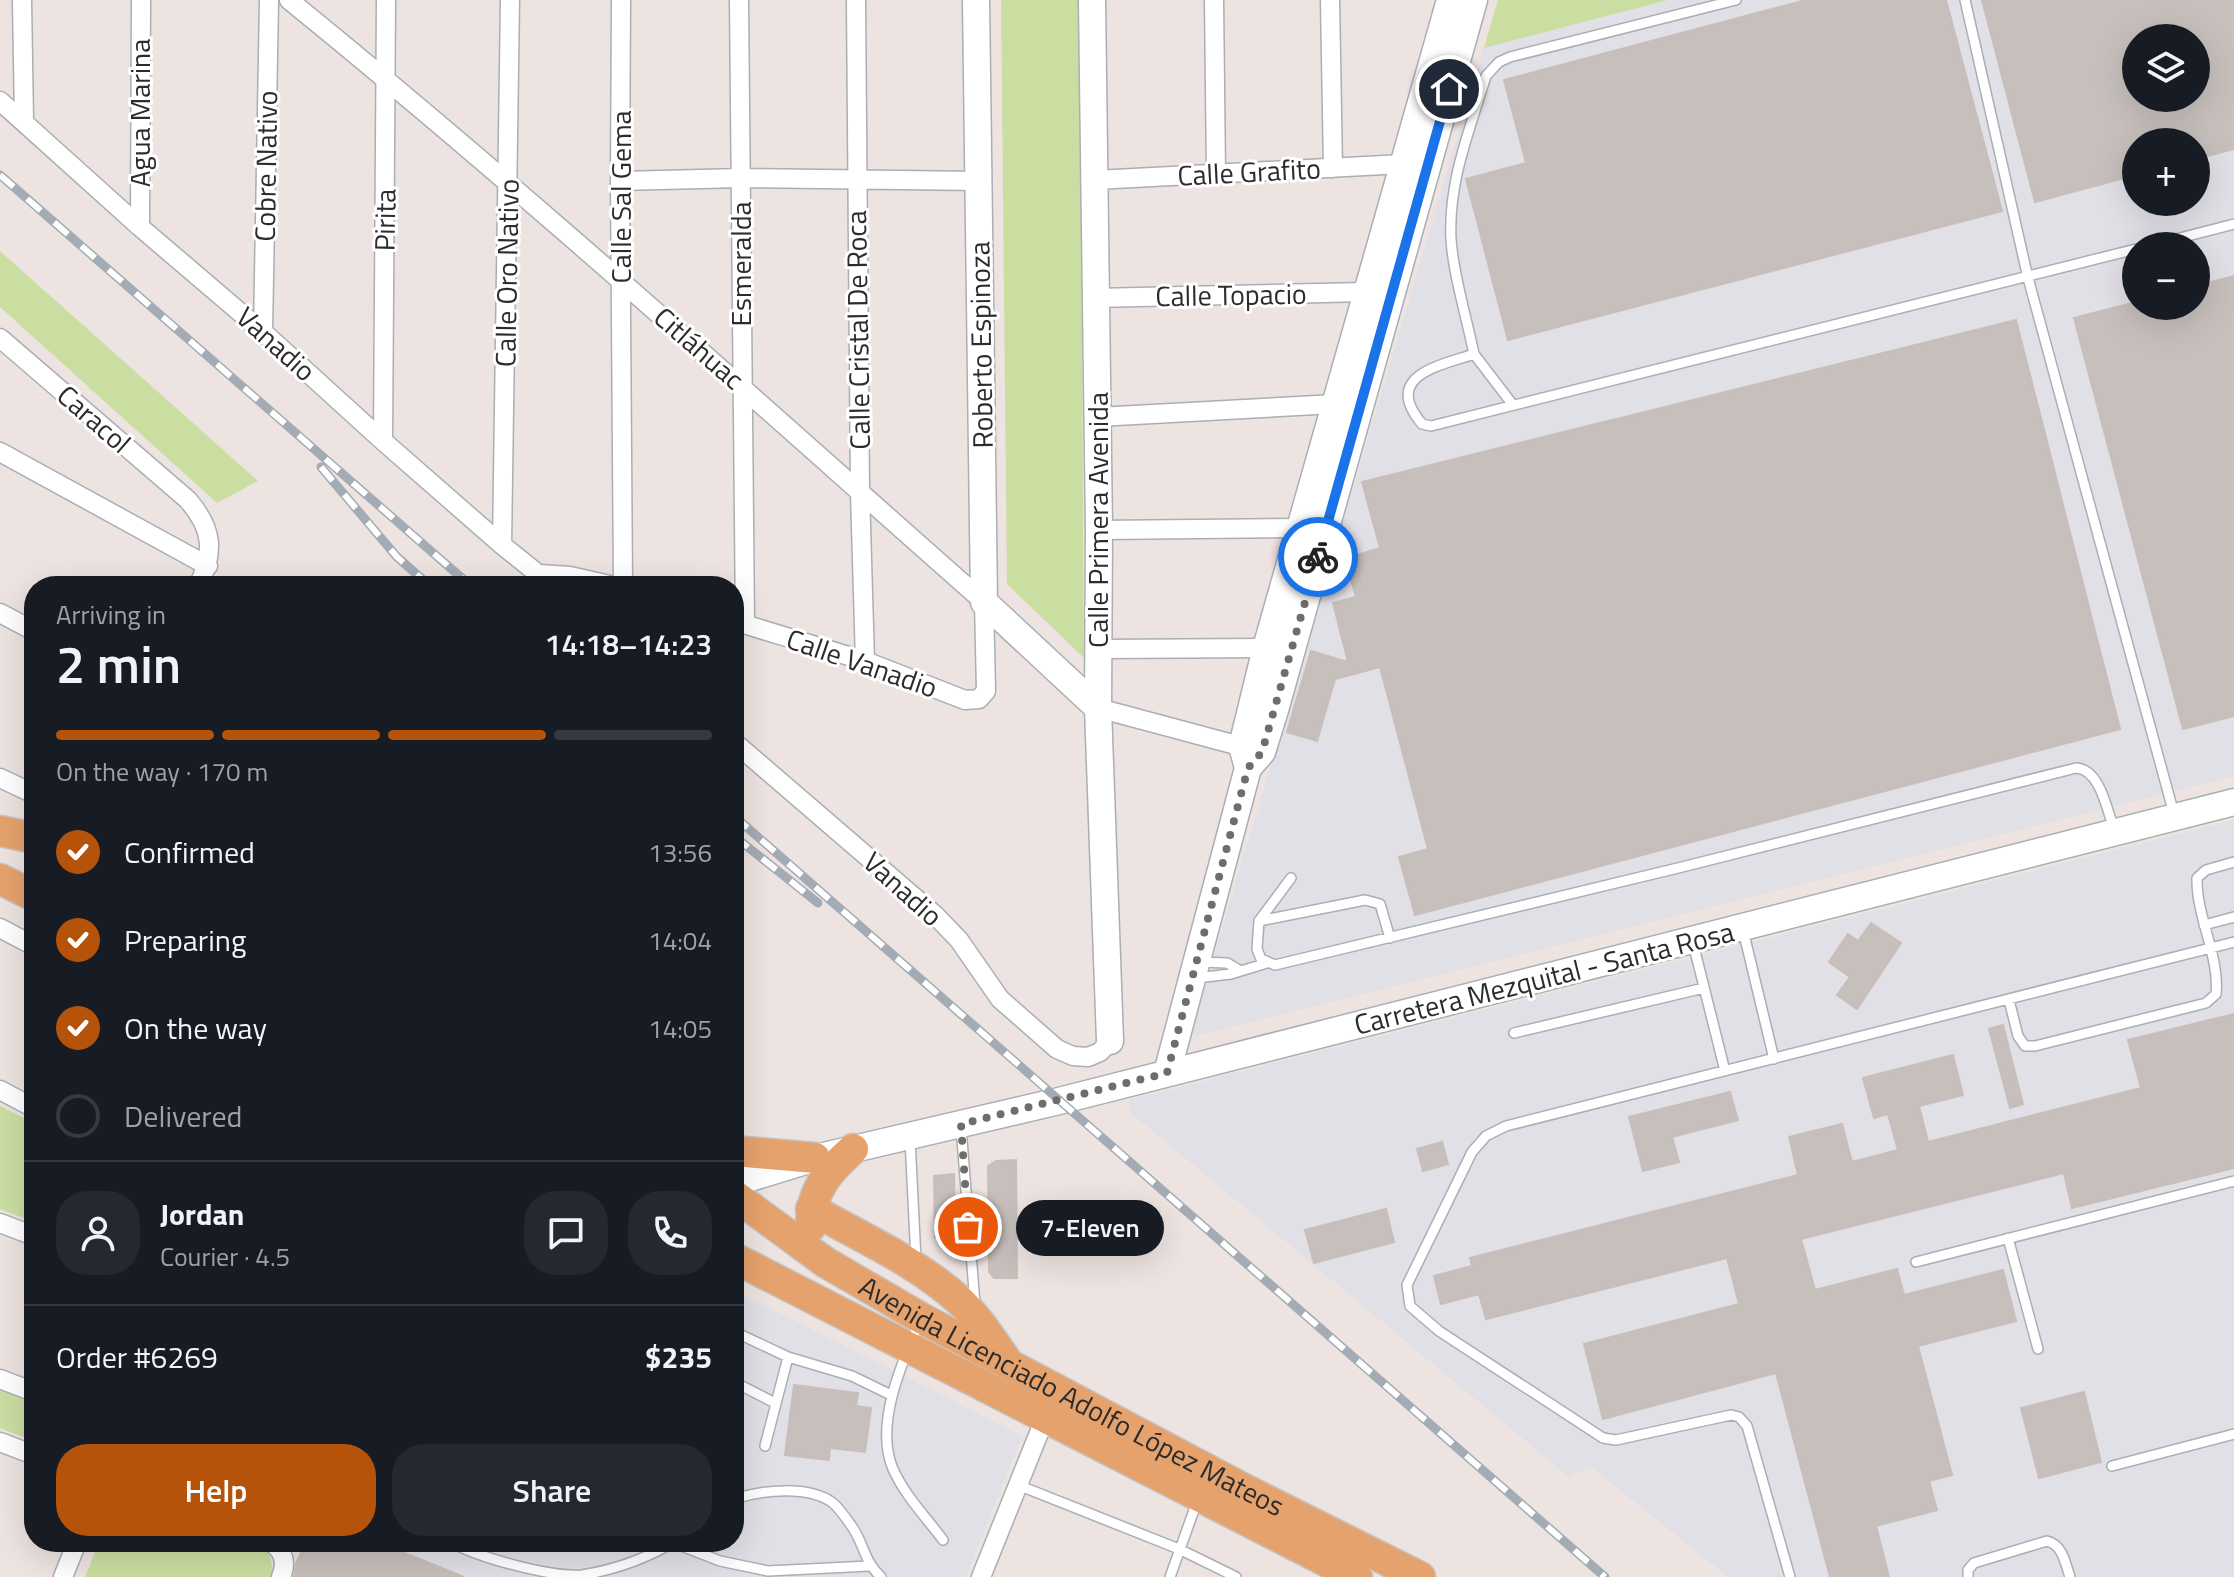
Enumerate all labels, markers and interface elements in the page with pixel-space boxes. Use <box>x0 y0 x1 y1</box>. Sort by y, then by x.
map controls <box>2122 24 2210 320</box>
button: layers <box>2122 24 2210 112</box>
street label: Agua Marina <box>118 39 161 187</box>
pin <box>1415 55 1483 123</box>
icon: home <box>1427 67 1471 111</box>
street label: Cobre Nativo <box>243 90 288 242</box>
street label: Calle Sal Gema <box>599 110 642 284</box>
button: + <box>2122 128 2210 216</box>
street label: Calle Grafito <box>1176 146 1322 197</box>
street label: Calle Oro Nativo <box>483 179 530 367</box>
street label: Pirita <box>362 188 407 252</box>
street label: Esmeralda <box>719 201 762 327</box>
street label: Calle Cristal De Roca <box>834 210 881 450</box>
button: − <box>2122 232 2210 320</box>
street label: Roberto Espinoza <box>957 241 1004 449</box>
street label: Calle Topacio <box>1155 272 1307 317</box>
street label: Vanadio <box>227 296 326 391</box>
street label: Citláhuac <box>645 296 754 399</box>
street label: Caracol <box>48 374 141 463</box>
street label: Calle Primera Avenida <box>1076 392 1119 648</box>
courier <box>1278 517 1358 597</box>
icon: bike <box>1296 535 1340 579</box>
text: Arriving in <box>56 595 166 634</box>
street label: Calle Vanadio <box>781 617 943 708</box>
text: 14:18–14:23 <box>545 621 712 667</box>
text: 2 min <box>56 624 181 703</box>
text: On the way · 170 m <box>56 752 268 791</box>
text: Confirmed <box>124 829 255 875</box>
icon: check <box>56 830 100 874</box>
text: 13:56 <box>648 833 712 872</box>
street label: Vanadio <box>854 841 953 936</box>
street label: Carretera Mezquital - Santa Rosa <box>1349 909 1738 1046</box>
text: Preparing <box>124 917 246 963</box>
icon: check <box>56 918 100 962</box>
text: 14:04 <box>648 921 712 960</box>
text: On the way <box>124 1005 267 1051</box>
icon: check <box>56 1006 100 1050</box>
text: 14:05 <box>648 1009 712 1048</box>
text: Delivered <box>124 1093 242 1139</box>
button: person <box>56 1191 140 1275</box>
text: Jordan <box>160 1191 244 1237</box>
button: chat <box>524 1191 608 1275</box>
button: phone <box>628 1191 712 1275</box>
pin <box>934 1193 1002 1261</box>
callout: 7-Eleven <box>1016 1199 1164 1255</box>
icon: bag <box>946 1205 990 1249</box>
text: 7-Eleven <box>1040 1208 1140 1247</box>
text: Courier · 4.5 <box>160 1237 290 1276</box>
street label: Avenida Licenciado Adolfo López Mateos <box>851 1265 1292 1527</box>
text: Order #6269 <box>56 1334 218 1380</box>
text: $235 <box>645 1334 712 1380</box>
button: Help <box>56 1444 376 1536</box>
button: Share <box>392 1444 712 1536</box>

